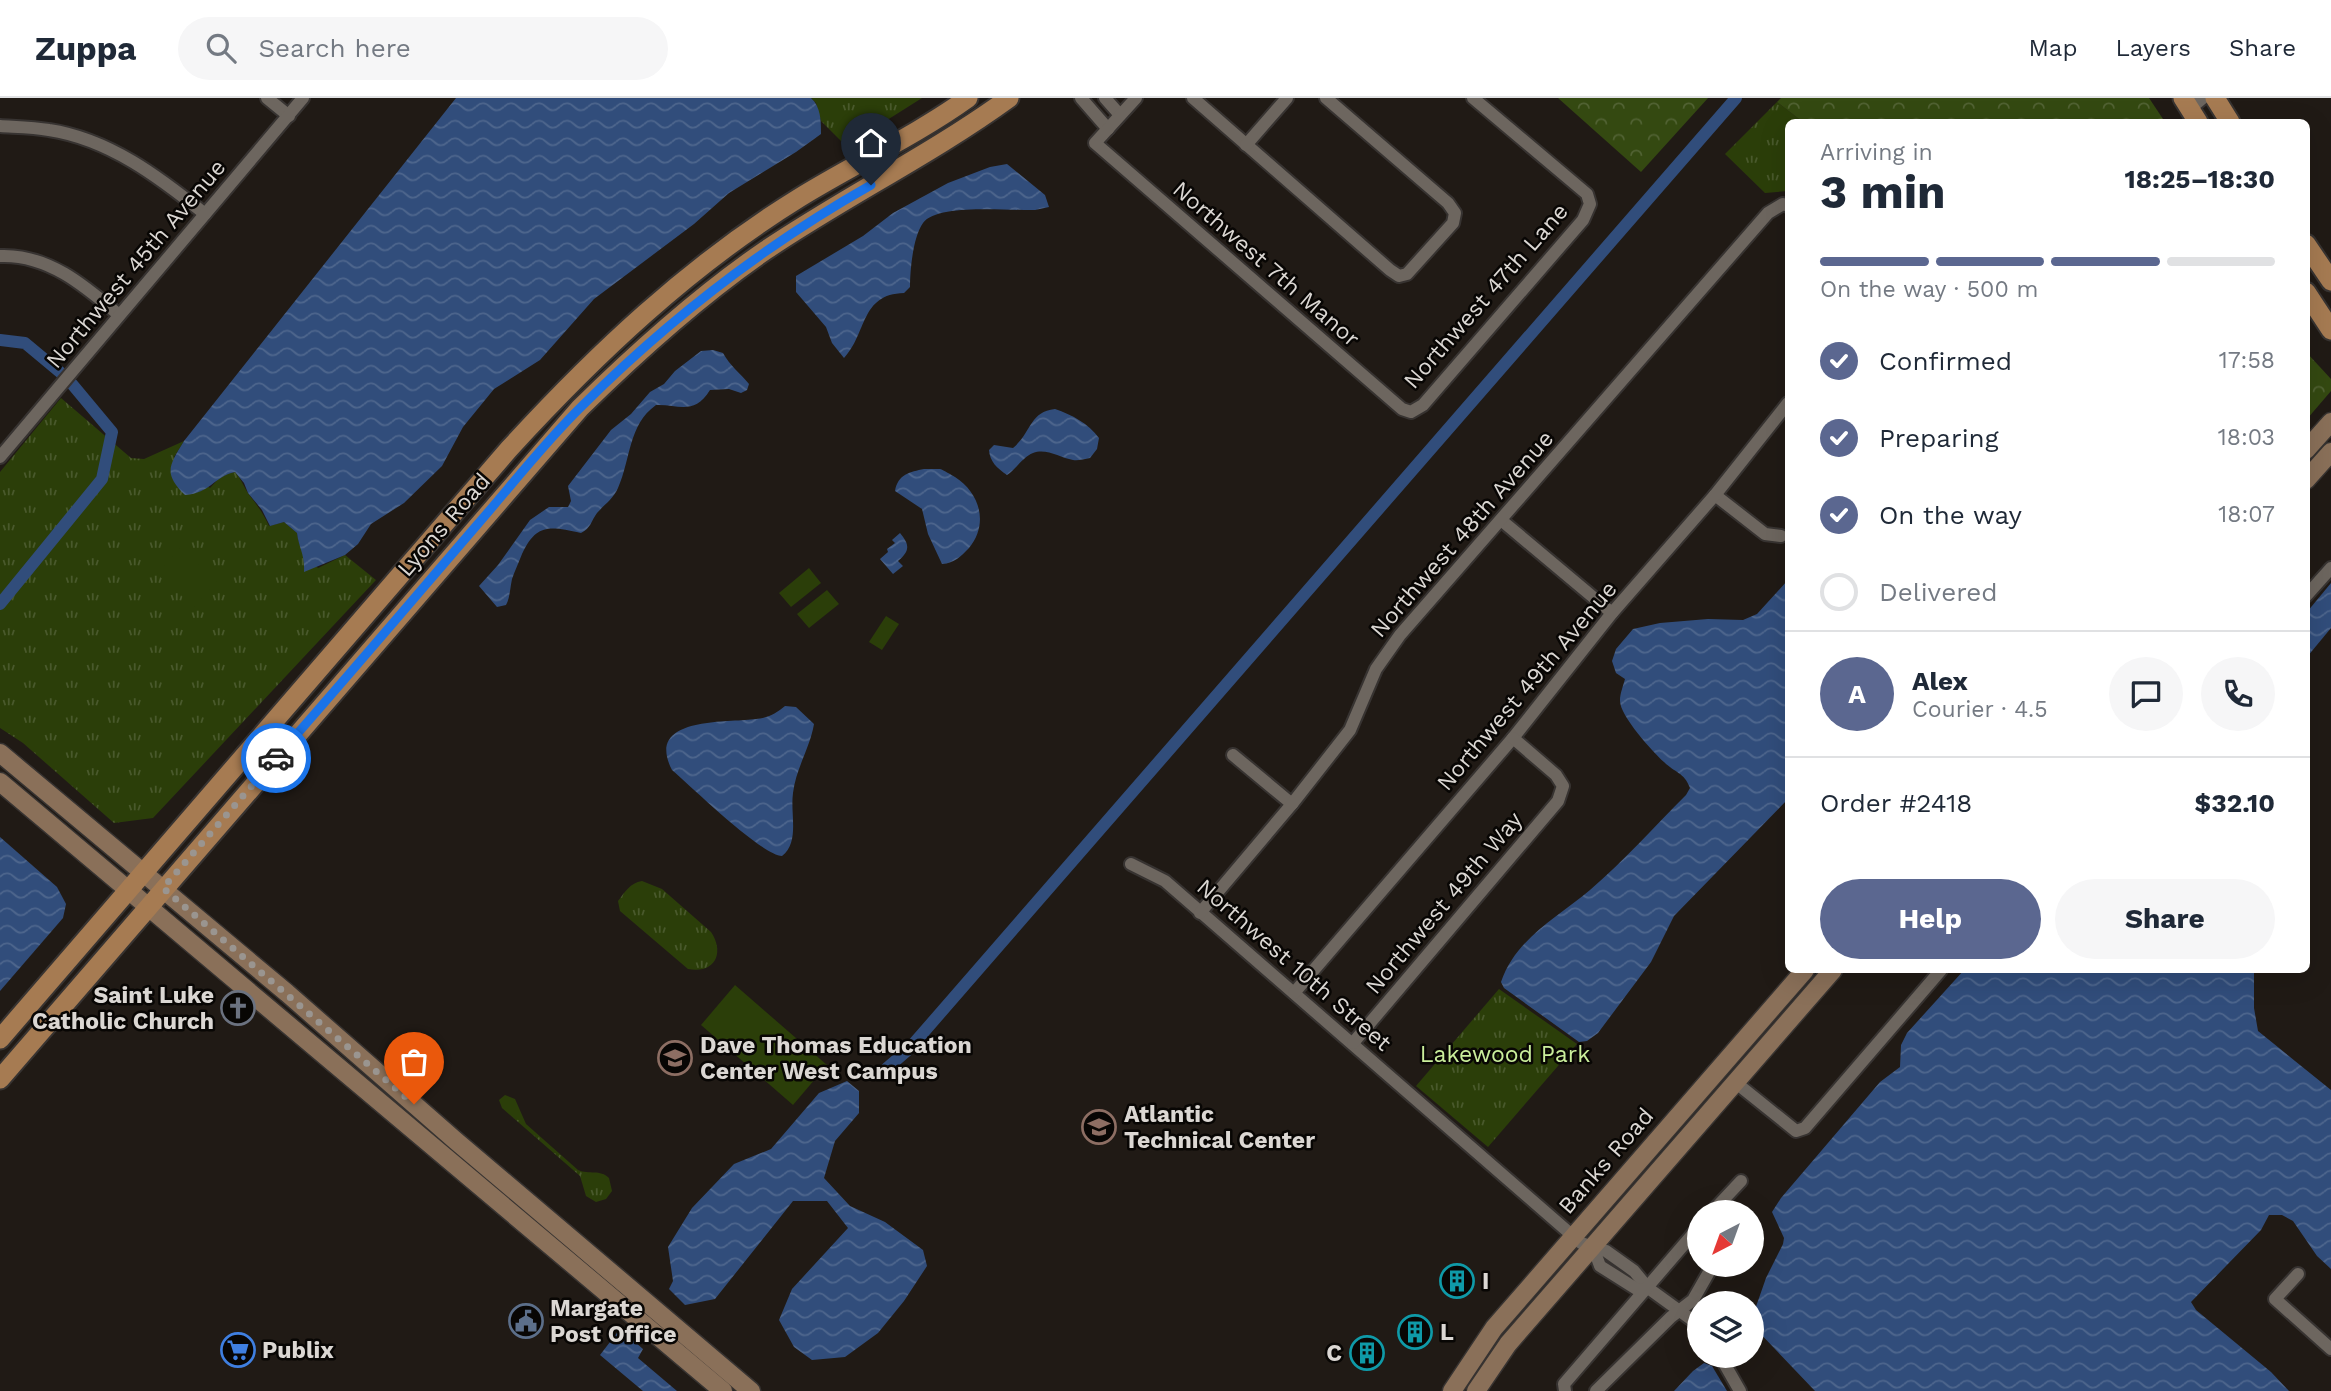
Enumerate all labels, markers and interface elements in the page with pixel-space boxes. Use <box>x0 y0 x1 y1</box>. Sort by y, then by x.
search box <box>178 17 668 80</box>
text: Zuppa <box>35 29 136 68</box>
icon: search <box>202 29 240 67</box>
text: Search here <box>258 33 411 63</box>
text: Map <box>2029 34 2077 62</box>
text: Layers <box>2115 34 2191 62</box>
text: Share <box>2229 34 2296 62</box>
pin <box>841 113 901 185</box>
icon: home <box>852 124 890 162</box>
text: Arriving in <box>1820 139 1933 166</box>
street label: Northwest 45th Avenue <box>41 154 231 374</box>
text: 18:25–18:30 <box>2125 164 2275 194</box>
text: 3 min <box>1820 165 1946 219</box>
street label: Northwest 7th Manor <box>1167 176 1365 352</box>
street label: Northwest 47th Lane <box>1398 198 1574 394</box>
text: On the way · 500 m <box>1820 276 2038 303</box>
icon: check <box>1820 342 1858 380</box>
text: Confirmed <box>1879 346 2012 376</box>
text: 17:58 <box>2219 347 2275 374</box>
icon: check <box>1820 419 1858 457</box>
text: Preparing <box>1879 423 1999 453</box>
text: 18:03 <box>2218 424 2275 451</box>
street label: Northwest 48th Avenue <box>1365 425 1559 643</box>
street label: Lyons Road <box>392 468 496 582</box>
icon: check <box>1820 496 1858 534</box>
text: On the way <box>1879 500 2022 530</box>
text: 18:07 <box>2218 501 2275 528</box>
street label: Northwest 49th Avenue <box>1431 576 1623 796</box>
text: Delivered <box>1879 577 1998 607</box>
button: chat <box>2109 657 2183 731</box>
button: phone <box>2201 657 2275 731</box>
text: Alex <box>1912 666 1968 696</box>
text: A <box>1848 679 1866 709</box>
text: Courier · 4.5 <box>1912 696 2048 723</box>
courier <box>241 723 311 793</box>
icon: car <box>257 739 295 777</box>
text: Order #2418 <box>1820 788 1972 818</box>
text: $32.10 <box>2195 788 2275 818</box>
street label: Northwest 49th Way <box>1360 806 1528 1000</box>
street label: Northwest 10th Street <box>1191 873 1397 1057</box>
button: Help <box>1820 879 2041 959</box>
button: Share <box>2055 879 2275 959</box>
place label: Saint Luke Catholic Church <box>32 982 214 1035</box>
church icon: Saint Luke Catholic Church <box>219 989 257 1027</box>
pin <box>384 1032 444 1104</box>
place label: Dave Thomas Education Center West Campus <box>700 1032 972 1085</box>
school or university icon: Dave Thomas Education Center West Campus <box>656 1039 694 1077</box>
park label: Lakewood Park <box>1420 1041 1590 1068</box>
icon: bag <box>395 1043 433 1081</box>
place label: Atlantic Technical Center <box>1124 1101 1315 1154</box>
street label: Banks Road <box>1553 1103 1659 1219</box>
school or university icon: Atlantic Technical Center <box>1080 1108 1118 1146</box>
north arrow <box>1687 1200 1764 1278</box>
map controls <box>1687 1200 1764 1368</box>
building icon: I <box>1438 1262 1476 1300</box>
place label: I <box>1482 1268 1489 1295</box>
button: layers <box>1687 1291 1764 1368</box>
place label: Margate Post Office <box>550 1295 676 1348</box>
public building icon: Margate Post Office <box>507 1302 545 1340</box>
building icon: L <box>1396 1313 1434 1351</box>
place label: L <box>1440 1319 1454 1346</box>
supermarket icon: Publix <box>219 1331 257 1369</box>
building icon: C <box>1348 1334 1386 1372</box>
place label: Publix <box>262 1337 334 1364</box>
place label: C <box>1326 1340 1342 1367</box>

